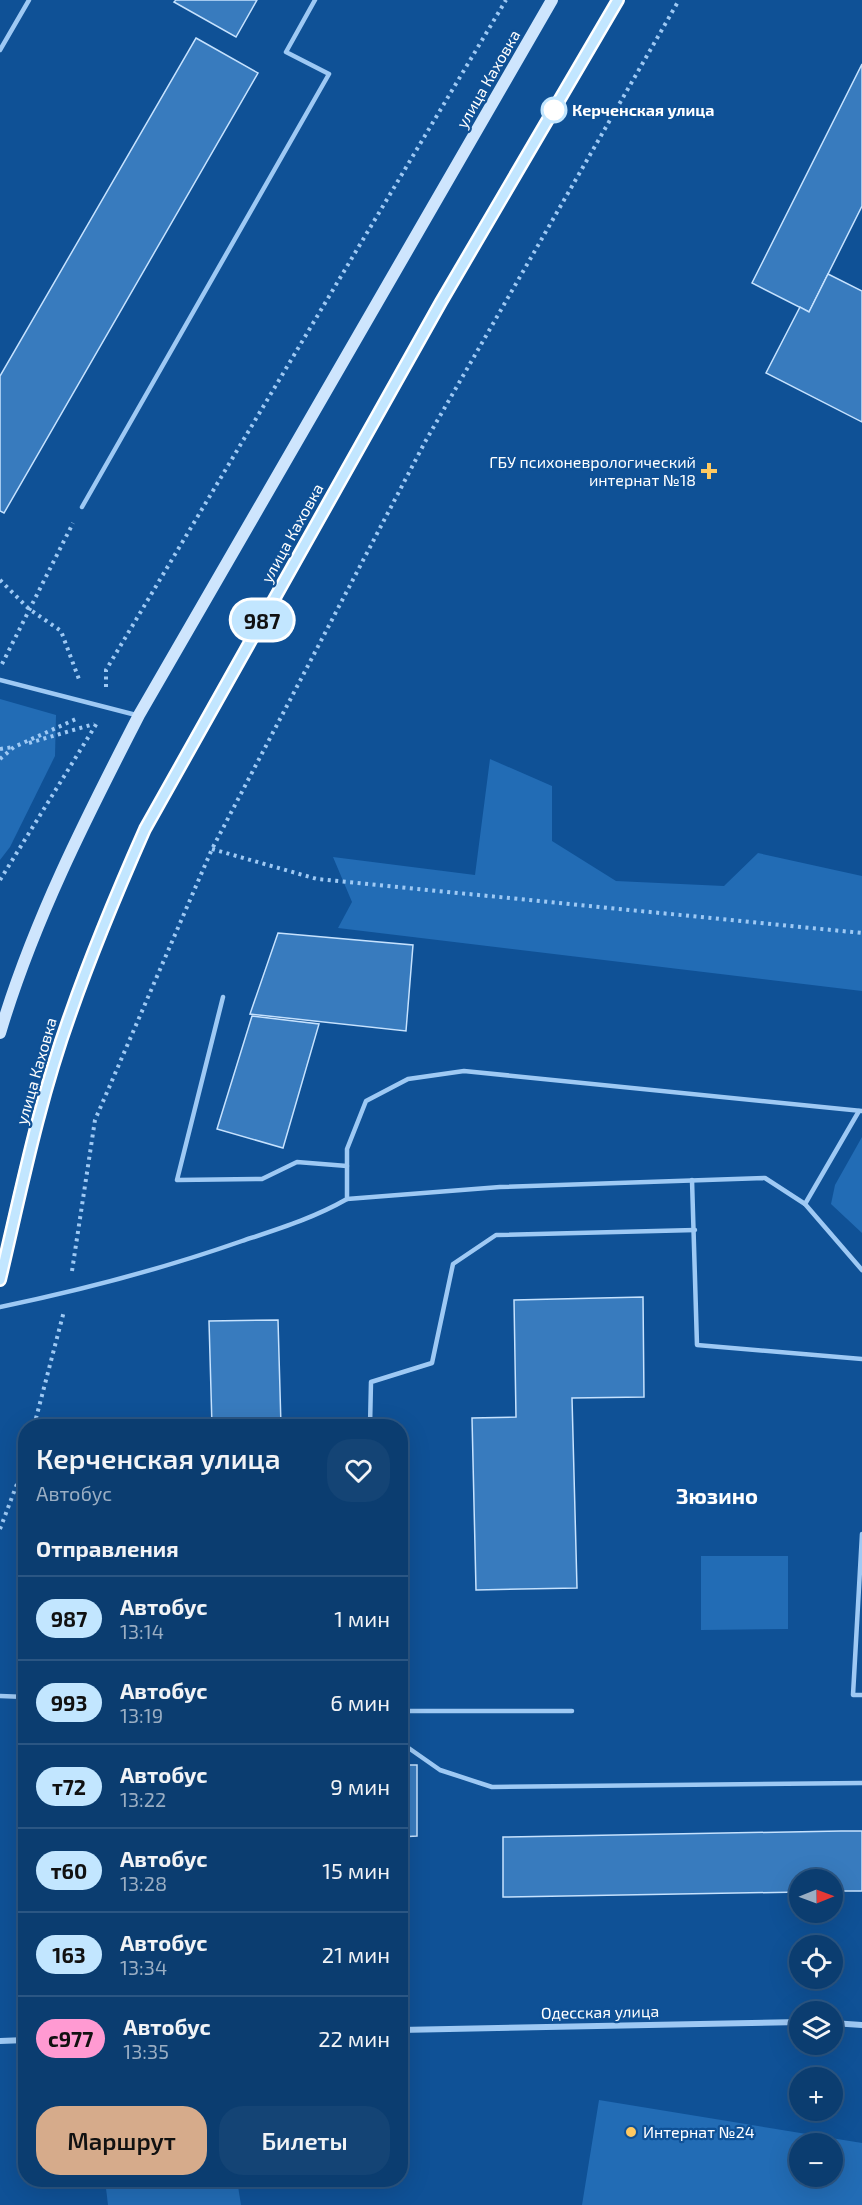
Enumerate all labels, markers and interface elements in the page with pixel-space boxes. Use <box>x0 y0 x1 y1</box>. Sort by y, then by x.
street label: улица Каховка <box>452 26 524 132</box>
marker: Керченская улица <box>541 97 567 123</box>
place label: Керченская улица <box>572 100 714 119</box>
place label: ГБУ психоневрологический интернат №18 <box>489 452 696 489</box>
marker: ГБУ психоневрологический интернат №18 <box>700 462 718 480</box>
street label: улица Каховка <box>256 480 328 586</box>
line badge: 987 <box>228 600 296 640</box>
text: 987 <box>244 608 280 633</box>
street label: улица Каховка <box>11 1015 61 1127</box>
button: heart <box>327 1439 390 1502</box>
text: Керченская улица <box>36 1441 281 1475</box>
text: Автобус <box>36 1481 112 1505</box>
district label: Зюзино <box>676 1482 758 1508</box>
text: Отправления <box>36 1535 179 1561</box>
text: Автобус <box>120 1593 208 1619</box>
text: 1 мин <box>334 1605 390 1631</box>
text: 987 <box>51 1606 87 1631</box>
text: 13:14 <box>120 1619 164 1643</box>
text: Автобус <box>120 1677 208 1703</box>
text: 6 мин <box>330 1689 390 1715</box>
text: 993 <box>51 1690 87 1715</box>
text: 13:19 <box>120 1703 163 1727</box>
text: Автобус <box>120 1761 208 1787</box>
text: 9 мин <box>330 1773 390 1799</box>
text: т72 <box>52 1774 86 1799</box>
text: 13:22 <box>120 1787 166 1811</box>
text: Автобус <box>120 1845 208 1871</box>
text: 15 мин <box>322 1857 390 1883</box>
text: т60 <box>51 1858 87 1883</box>
north arrow <box>789 1869 843 1923</box>
map controls <box>789 1869 843 2187</box>
text: 13:28 <box>120 1871 167 1895</box>
text: Автобус <box>120 1929 208 1955</box>
button: locate <box>789 1935 843 1989</box>
text: 21 мин <box>322 1941 390 1967</box>
text: 163 <box>52 1942 86 1967</box>
text: 13:34 <box>120 1955 167 1979</box>
street label: Одесская улица <box>541 2001 659 2023</box>
button: layers <box>789 2001 843 2055</box>
text: Автобус <box>123 2013 211 2039</box>
text: 22 мин <box>318 2025 390 2051</box>
text: с977 <box>48 2026 93 2051</box>
text: 13:35 <box>123 2039 169 2063</box>
button: + <box>789 2067 843 2121</box>
button: Маршрут <box>36 2106 207 2175</box>
button: Билеты <box>219 2106 390 2175</box>
place label: Интернат №24 <box>643 2122 755 2141</box>
marker: Интернат №24 <box>624 2125 638 2139</box>
button: − <box>789 2133 843 2187</box>

